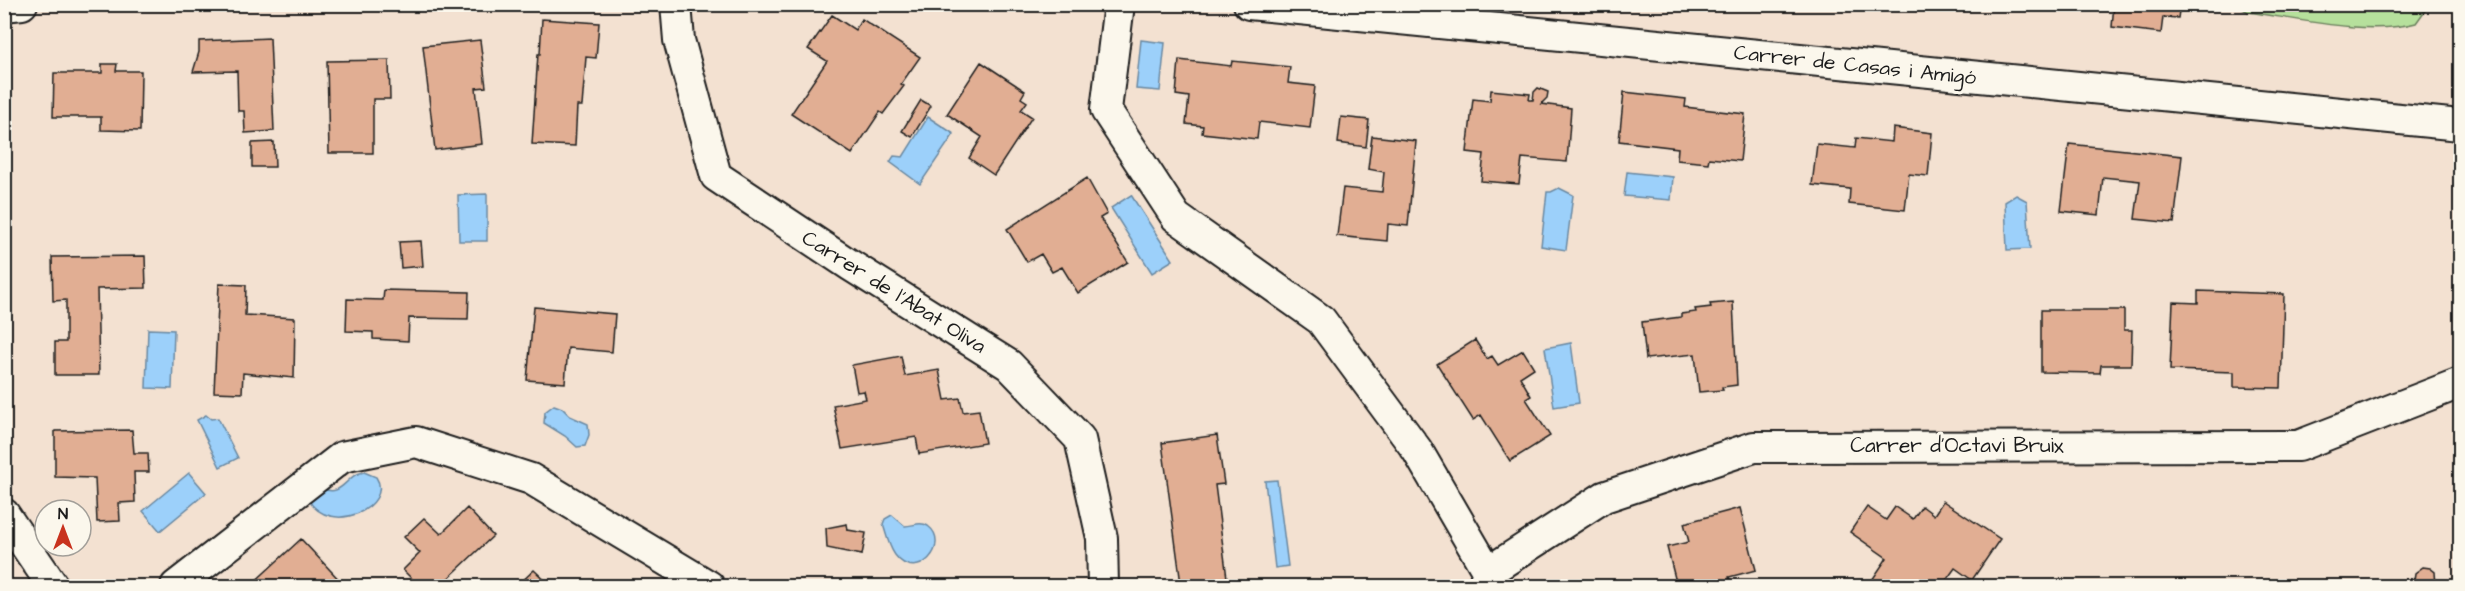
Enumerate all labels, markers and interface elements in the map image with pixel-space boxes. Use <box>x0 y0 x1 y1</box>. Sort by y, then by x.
street label: Carrer de Casas i Amigó <box>1732 38 1978 94</box>
street label: Carrer de l'Abat Oliva <box>796 223 992 361</box>
street label: Carrer d'Octavi Bruix <box>1850 431 2064 460</box>
north arrow <box>33 498 93 558</box>
text: N <box>58 503 68 525</box>

